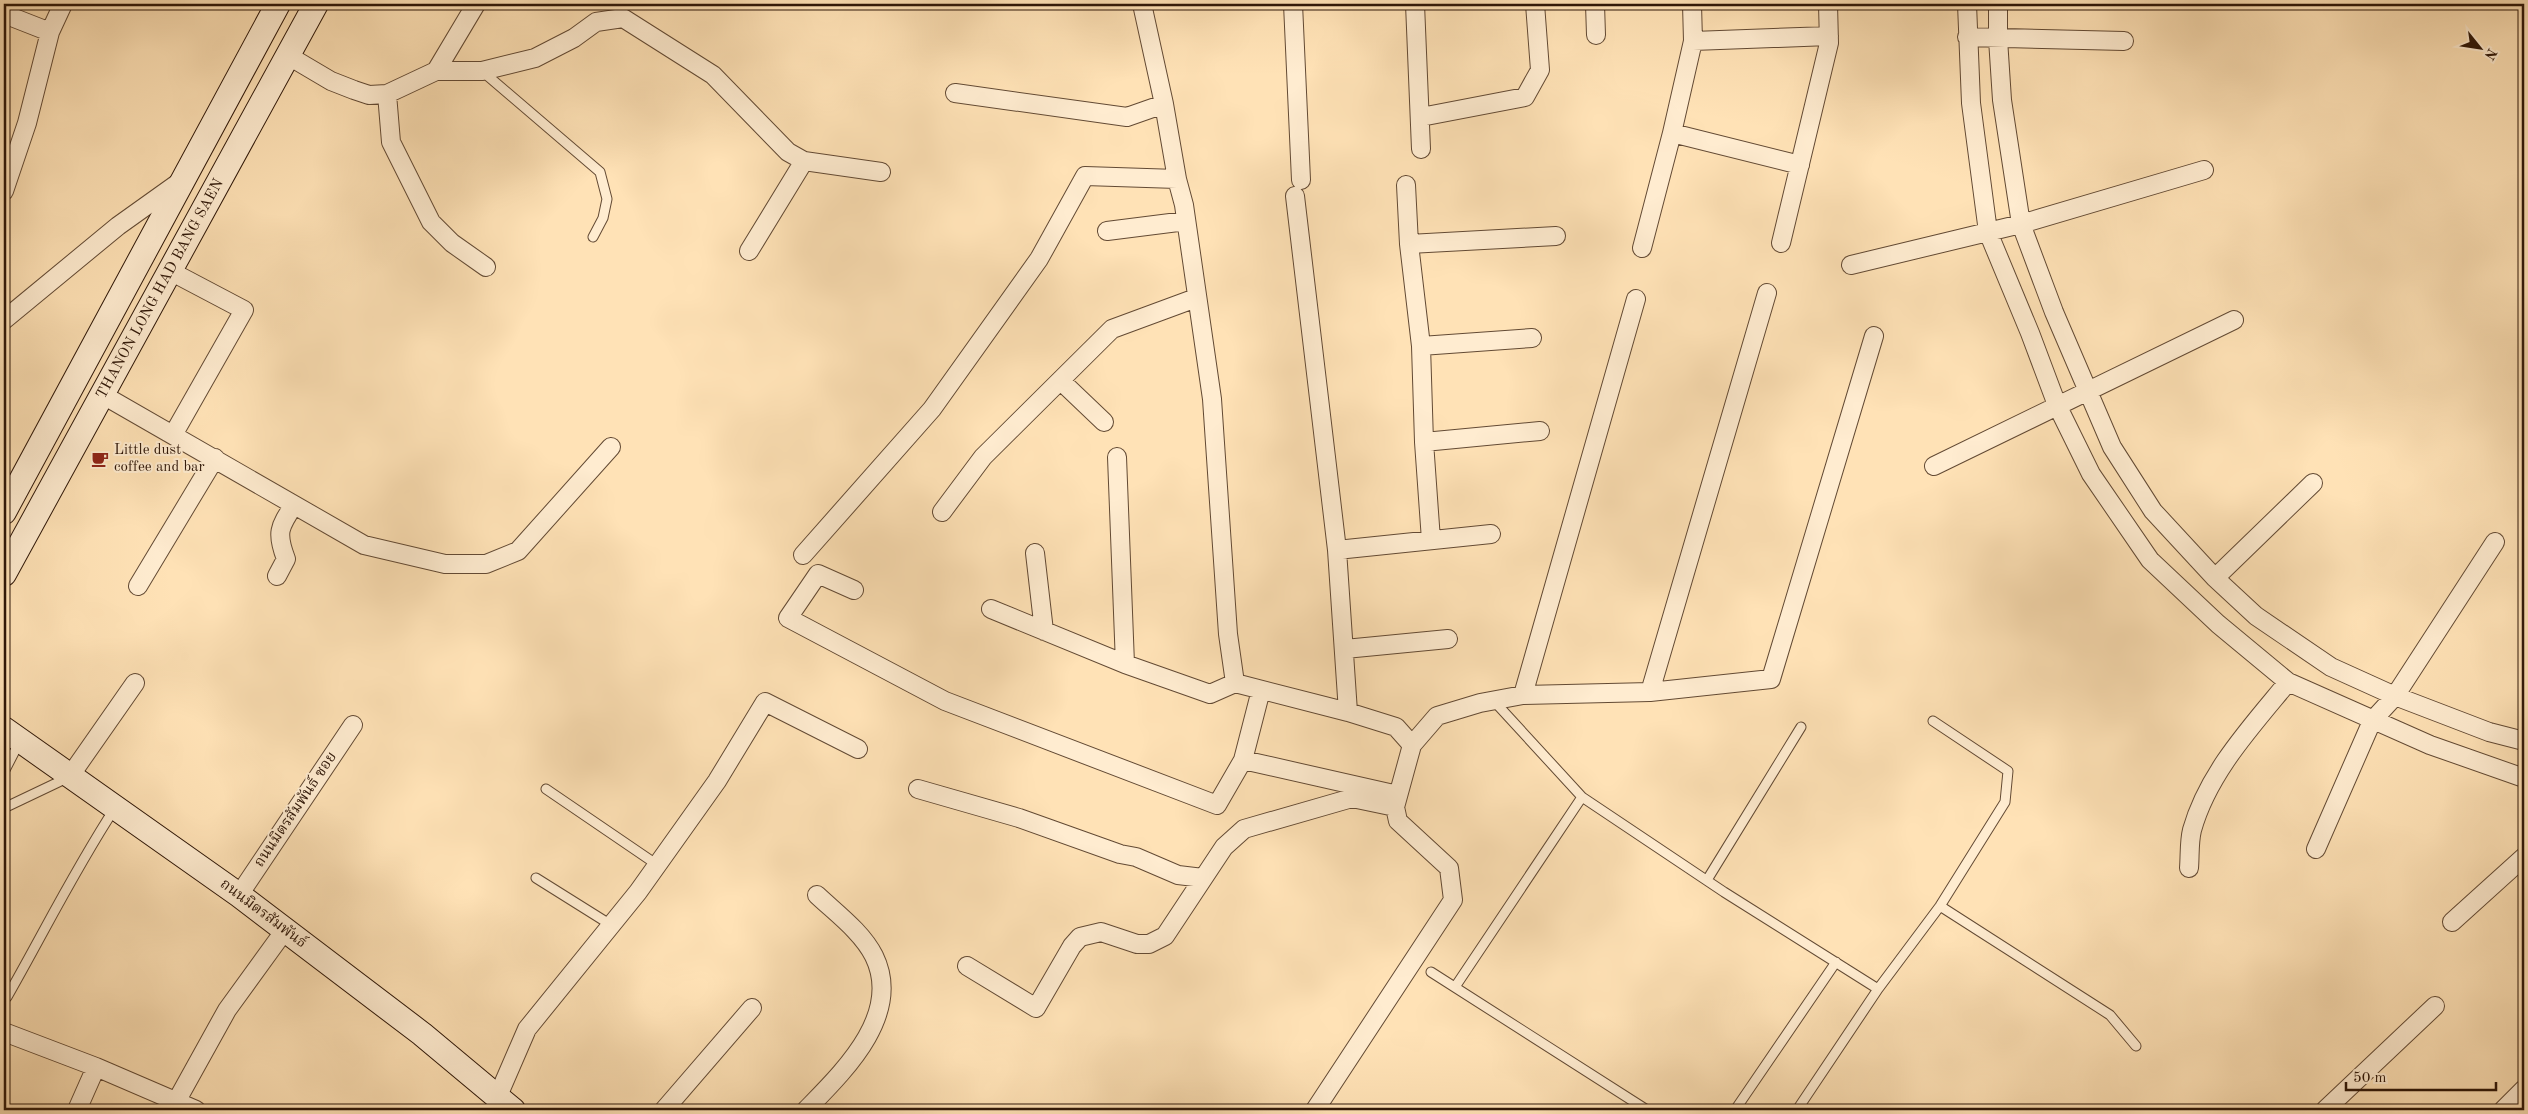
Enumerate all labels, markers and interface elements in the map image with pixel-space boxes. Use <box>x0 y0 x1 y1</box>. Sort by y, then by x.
north arrow <box>2456 22 2506 72</box>
text: N <box>2482 46 2499 62</box>
street label: THANON LONG HAD BANG SAEN <box>94 176 226 401</box>
place label: Little dust coffee and bar <box>114 443 205 475</box>
cafe icon: Little dust coffee and bar <box>90 449 110 469</box>
street label: ถนนมิตรสัมพันธ์ ซอย <box>249 748 340 870</box>
street label: ถนนมิตรสัมพันธ์ <box>217 873 312 952</box>
scale bar <box>2346 1059 2496 1091</box>
text: 50 m <box>2353 1071 2387 1086</box>

